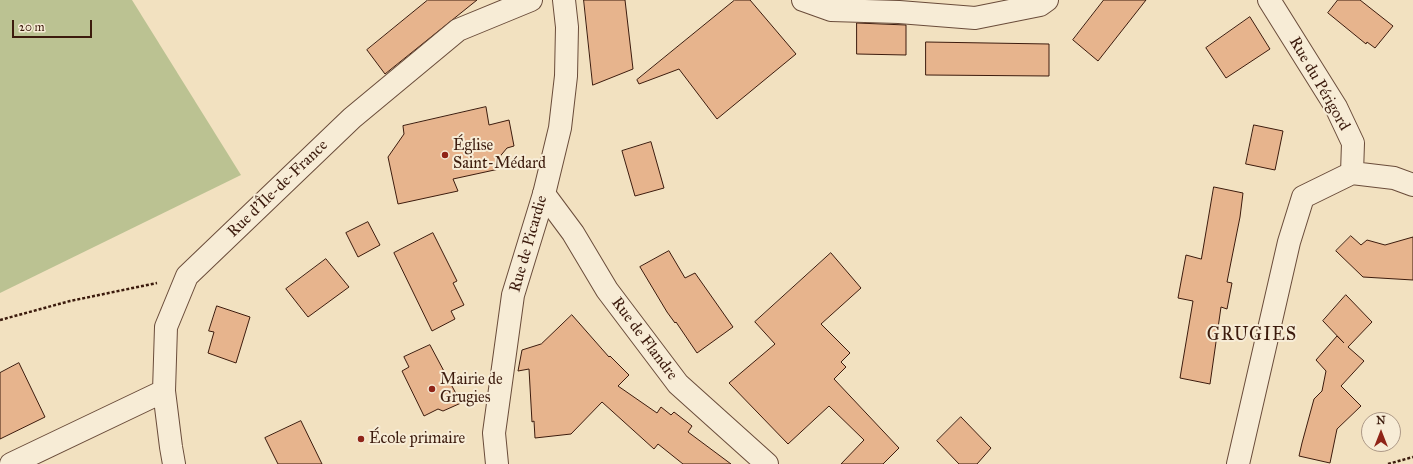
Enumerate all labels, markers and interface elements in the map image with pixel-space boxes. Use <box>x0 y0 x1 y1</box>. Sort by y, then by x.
scale bar <box>14 12 94 38</box>
text: 20 m <box>19 20 45 34</box>
street label: Rue du Périgord <box>1284 34 1354 134</box>
street label: Rue d'Île-de-France <box>224 136 332 242</box>
place label: Église Saint-Médard <box>453 136 546 174</box>
marker: Église Saint-Médard <box>440 150 450 160</box>
street label: Rue de Picardie <box>506 193 552 295</box>
street label: Rue de Flandre <box>607 294 681 384</box>
district label: GRUGIES <box>1207 325 1297 347</box>
place label: Mairie de Grugies <box>440 370 503 408</box>
marker: Mairie de Grugies <box>427 384 437 394</box>
north arrow <box>1361 412 1401 452</box>
text: N <box>1376 414 1386 427</box>
place label: École primaire <box>369 429 465 449</box>
marker: École primaire <box>356 434 366 444</box>

